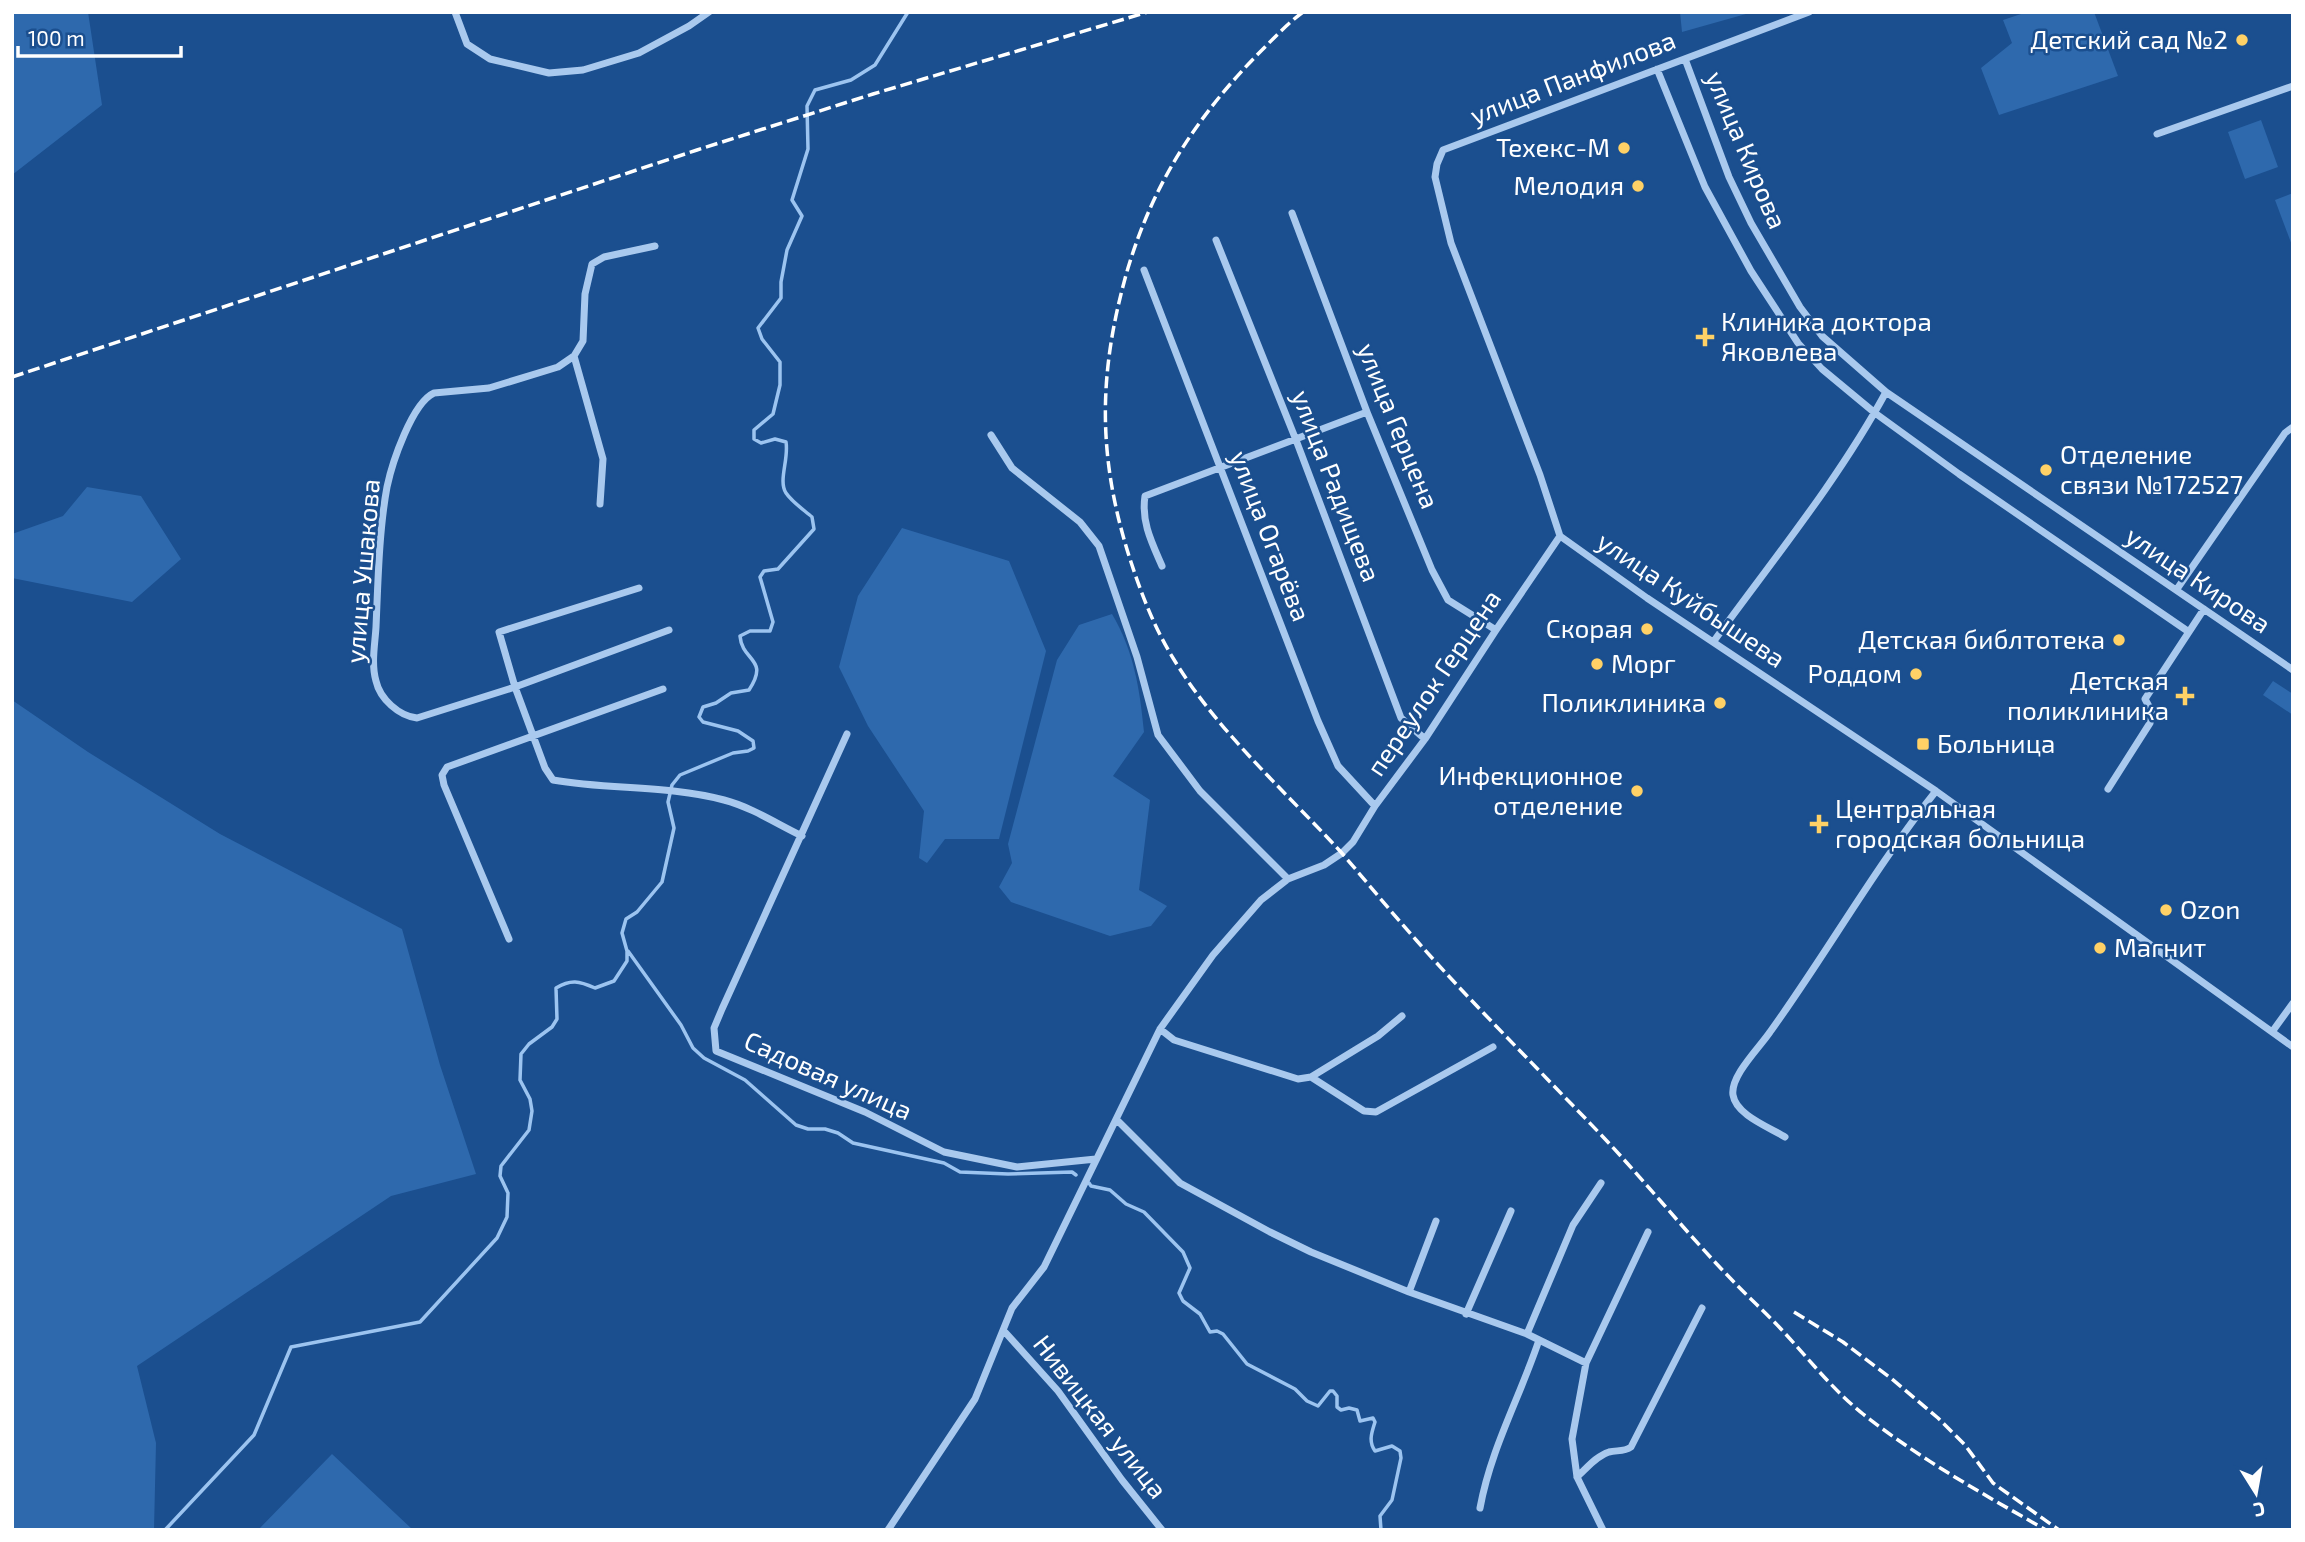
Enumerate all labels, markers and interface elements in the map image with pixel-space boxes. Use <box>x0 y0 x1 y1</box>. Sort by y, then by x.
scale bar <box>18 14 180 58</box>
street label: улица Панфилова <box>1465 23 1680 131</box>
place label: Детский сад №2 <box>2030 23 2228 54</box>
text: 100 m <box>28 25 85 50</box>
marker: Детский сад №2 <box>2234 32 2250 48</box>
street label: улица Кирова <box>1699 66 1794 233</box>
place label: Техекс-М <box>1496 131 1610 162</box>
marker: Техекс-М <box>1616 140 1632 156</box>
place label: Мелодия <box>1513 169 1624 200</box>
marker: Мелодия <box>1630 178 1646 194</box>
place label: Клиника доктора Яковлева <box>1721 305 1932 366</box>
marker: Клиника доктора Яковлева <box>1695 327 1715 347</box>
street label: улица Герцена <box>1351 338 1447 513</box>
street label: улица Радищева <box>1286 385 1388 586</box>
place label: Отделение связи №172527 <box>2060 438 2243 499</box>
street label: улица Огарёва <box>1224 446 1318 625</box>
marker: Отделение связи №172527 <box>2038 462 2054 478</box>
street label: улица Ушакова <box>338 477 386 664</box>
street label: улица Кирова <box>2120 519 2277 639</box>
street label: улица Куйбышева <box>1591 524 1792 674</box>
street label: переулок Герцена <box>1359 583 1507 782</box>
place label: Скорая <box>1546 612 1633 643</box>
marker: Скорая <box>1639 621 1655 637</box>
place label: Детская библтотека <box>1858 623 2105 654</box>
marker: Детская библтотека <box>2111 632 2127 648</box>
place label: Морг <box>1611 647 1676 678</box>
marker: Морг <box>1589 656 1605 672</box>
place label: Роддом <box>1808 657 1902 688</box>
place label: Детская поликлиника <box>2007 664 2169 725</box>
marker: Роддом <box>1908 666 1924 682</box>
place label: Поликлиника <box>1542 686 1706 717</box>
marker: Детская поликлиника <box>2175 686 2195 706</box>
marker: Поликлиника <box>1712 695 1728 711</box>
place label: Больница <box>1937 727 2055 758</box>
marker: Больница <box>1915 736 1931 752</box>
place label: Инфекционное отделение <box>1439 759 1623 820</box>
marker: Инфекционное отделение <box>1629 783 1645 799</box>
place label: Центральная городская больница <box>1835 792 2085 853</box>
marker: Центральная городская больница <box>1809 814 1829 834</box>
place label: Ozon <box>2180 893 2240 924</box>
marker: Ozon <box>2158 902 2174 918</box>
place label: Магнит <box>2114 931 2207 962</box>
marker: Магнит <box>2092 940 2108 956</box>
street label: Садовая улица <box>739 1024 917 1126</box>
street label: Нивицкая улица <box>1027 1328 1175 1504</box>
north arrow <box>2221 1458 2291 1528</box>
text: С <box>2252 1498 2267 1523</box>

